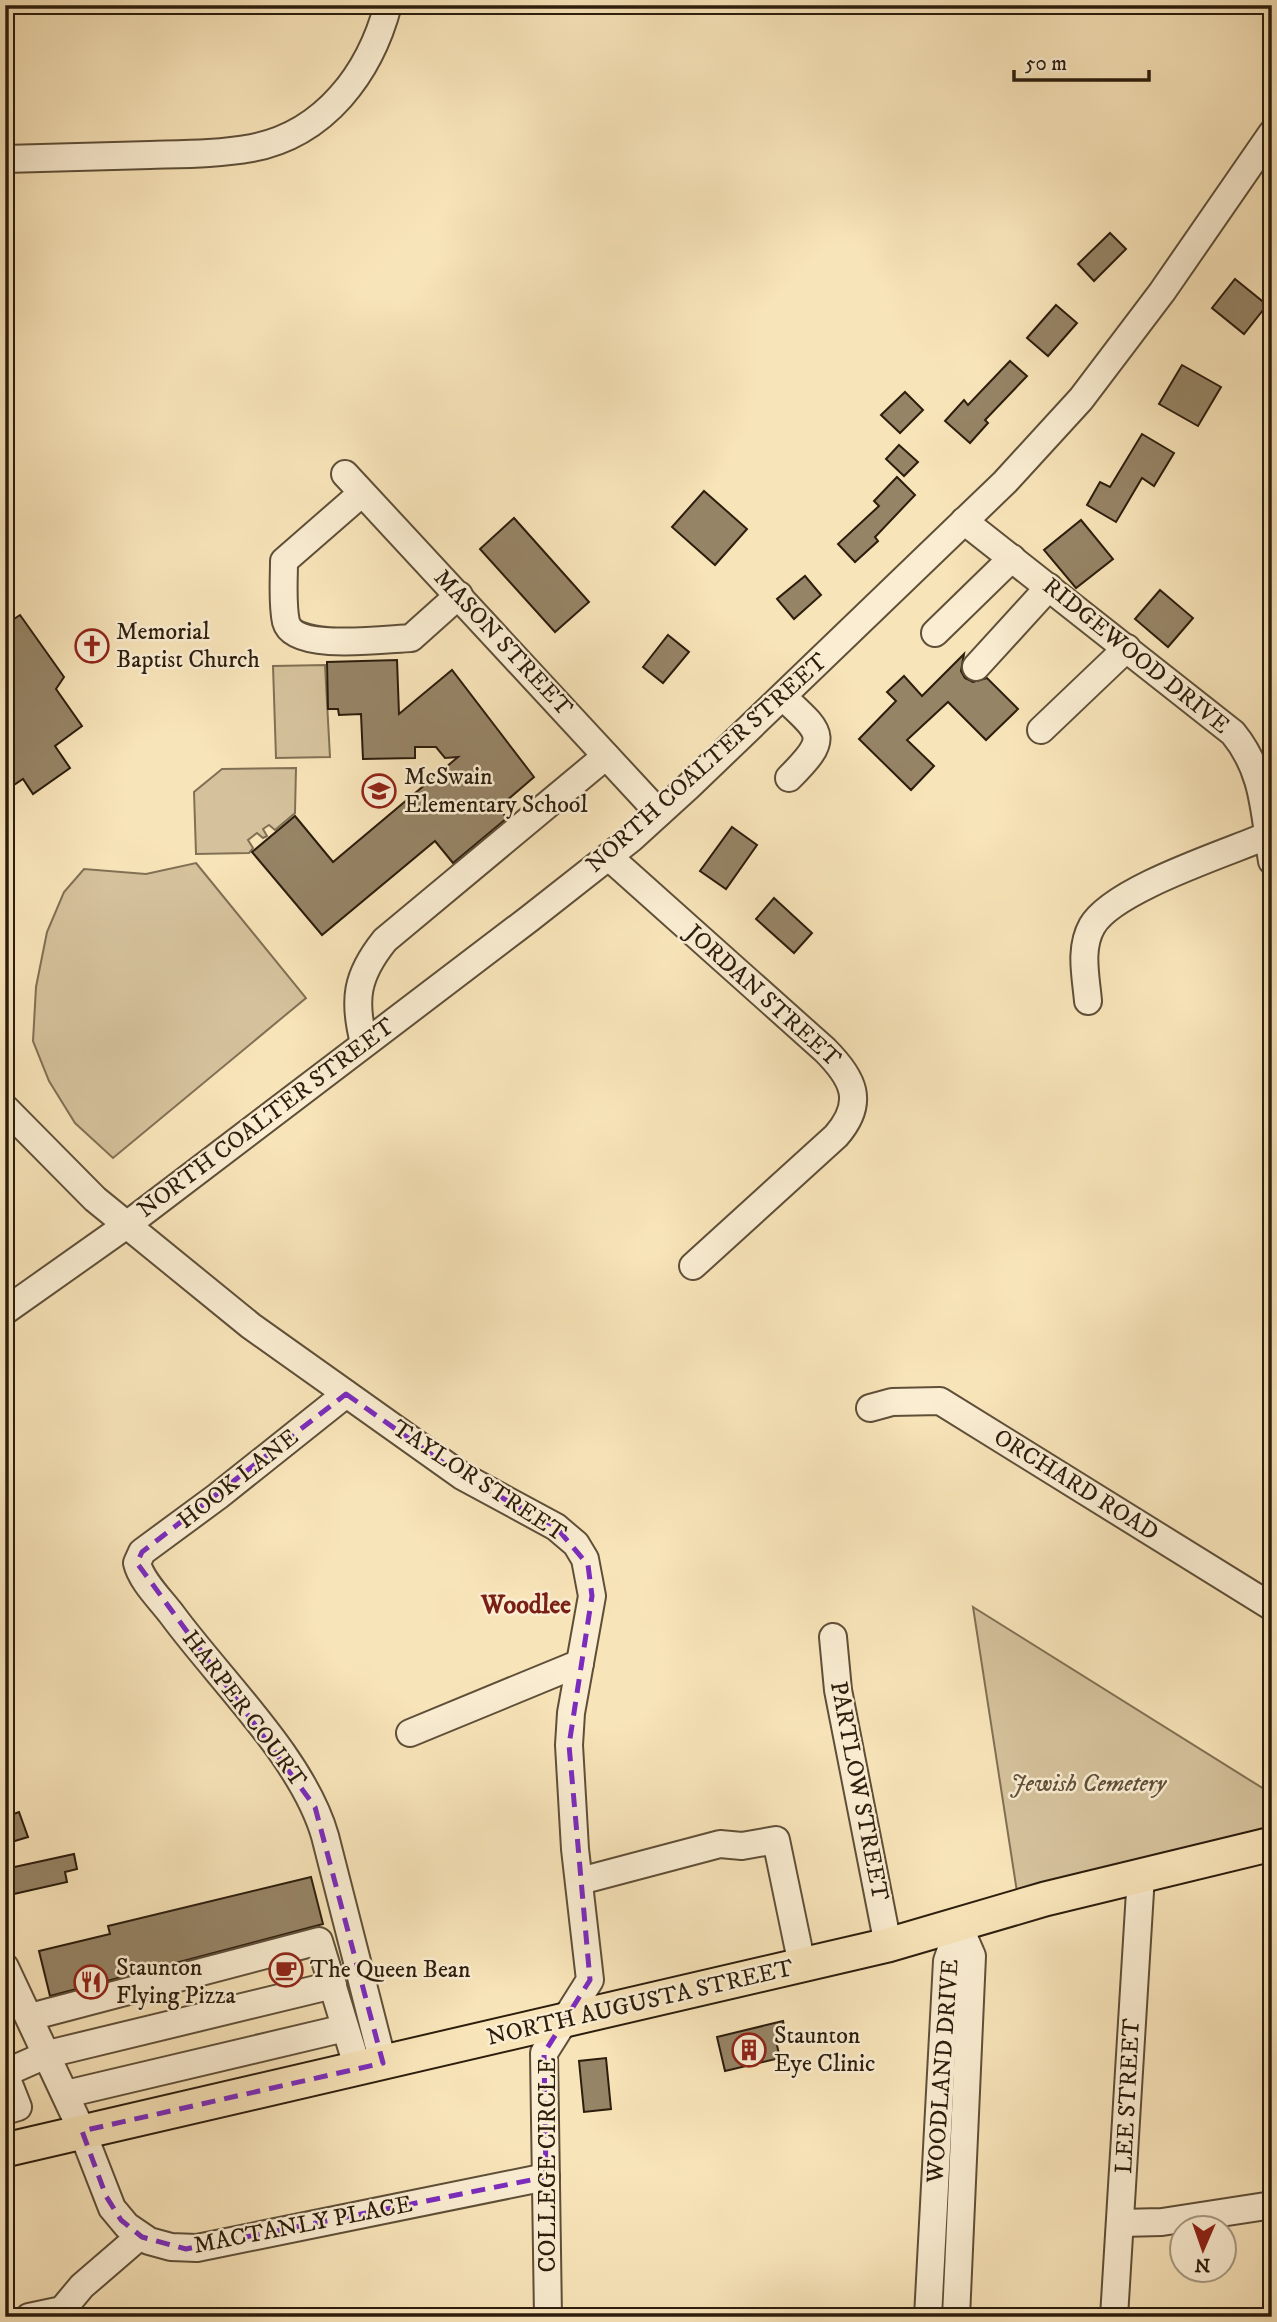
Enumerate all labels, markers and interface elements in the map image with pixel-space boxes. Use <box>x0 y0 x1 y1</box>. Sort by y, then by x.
scale bar <box>1014 38 1149 82</box>
text: 50 m <box>1025 51 1067 77</box>
street label: MASON STREET <box>427 563 579 723</box>
street label: RIDGEWOOD DRIVE <box>1037 571 1235 741</box>
place label: Memorial Baptist Church <box>116 617 260 675</box>
church icon: Memorial Baptist Church <box>73 627 111 665</box>
street label: NORTH COALTER STREET <box>580 647 834 879</box>
place label: McSwain Elementary School <box>404 762 588 820</box>
school or university icon: McSwain Elementary School <box>360 772 398 810</box>
street label: JORDAN STREET <box>678 917 847 1074</box>
street label: NORTH COALTER STREET <box>131 1011 401 1225</box>
street label: TAYLOR STREET <box>386 1413 572 1549</box>
street label: HOOK LANE <box>172 1422 304 1536</box>
street label: ORCHARD ROAD <box>988 1422 1164 1548</box>
district label: Woodlee <box>480 1589 571 1622</box>
street label: HARPER COURT <box>175 1625 313 1793</box>
street label: PARTLOW STREET <box>823 1679 895 1903</box>
park label: Jewish Cemetery <box>1010 1769 1167 1799</box>
cafe icon: The Queen Bean <box>267 1951 305 1989</box>
place label: Staunton Flying Pizza <box>116 1953 237 2011</box>
street label: NORTH AUGUSTA STREET <box>484 1953 796 2053</box>
place label: The Queen Bean <box>310 1955 471 1985</box>
street label: WOODLAND DRIVE <box>920 1958 966 2185</box>
restaurant icon: Staunton Flying Pizza <box>72 1963 110 2001</box>
street label: LEE STREET <box>1109 2018 1147 2174</box>
place label: Staunton Eye Clinic <box>774 2021 875 2079</box>
building icon: Staunton Eye Clinic <box>730 2031 768 2069</box>
street label: COLLEGE CIRCLE <box>533 2057 563 2273</box>
street label: MACTANLY PLACE <box>191 2189 415 2261</box>
north arrow <box>1168 2214 1238 2284</box>
text: N <box>1194 2253 1211 2276</box>

